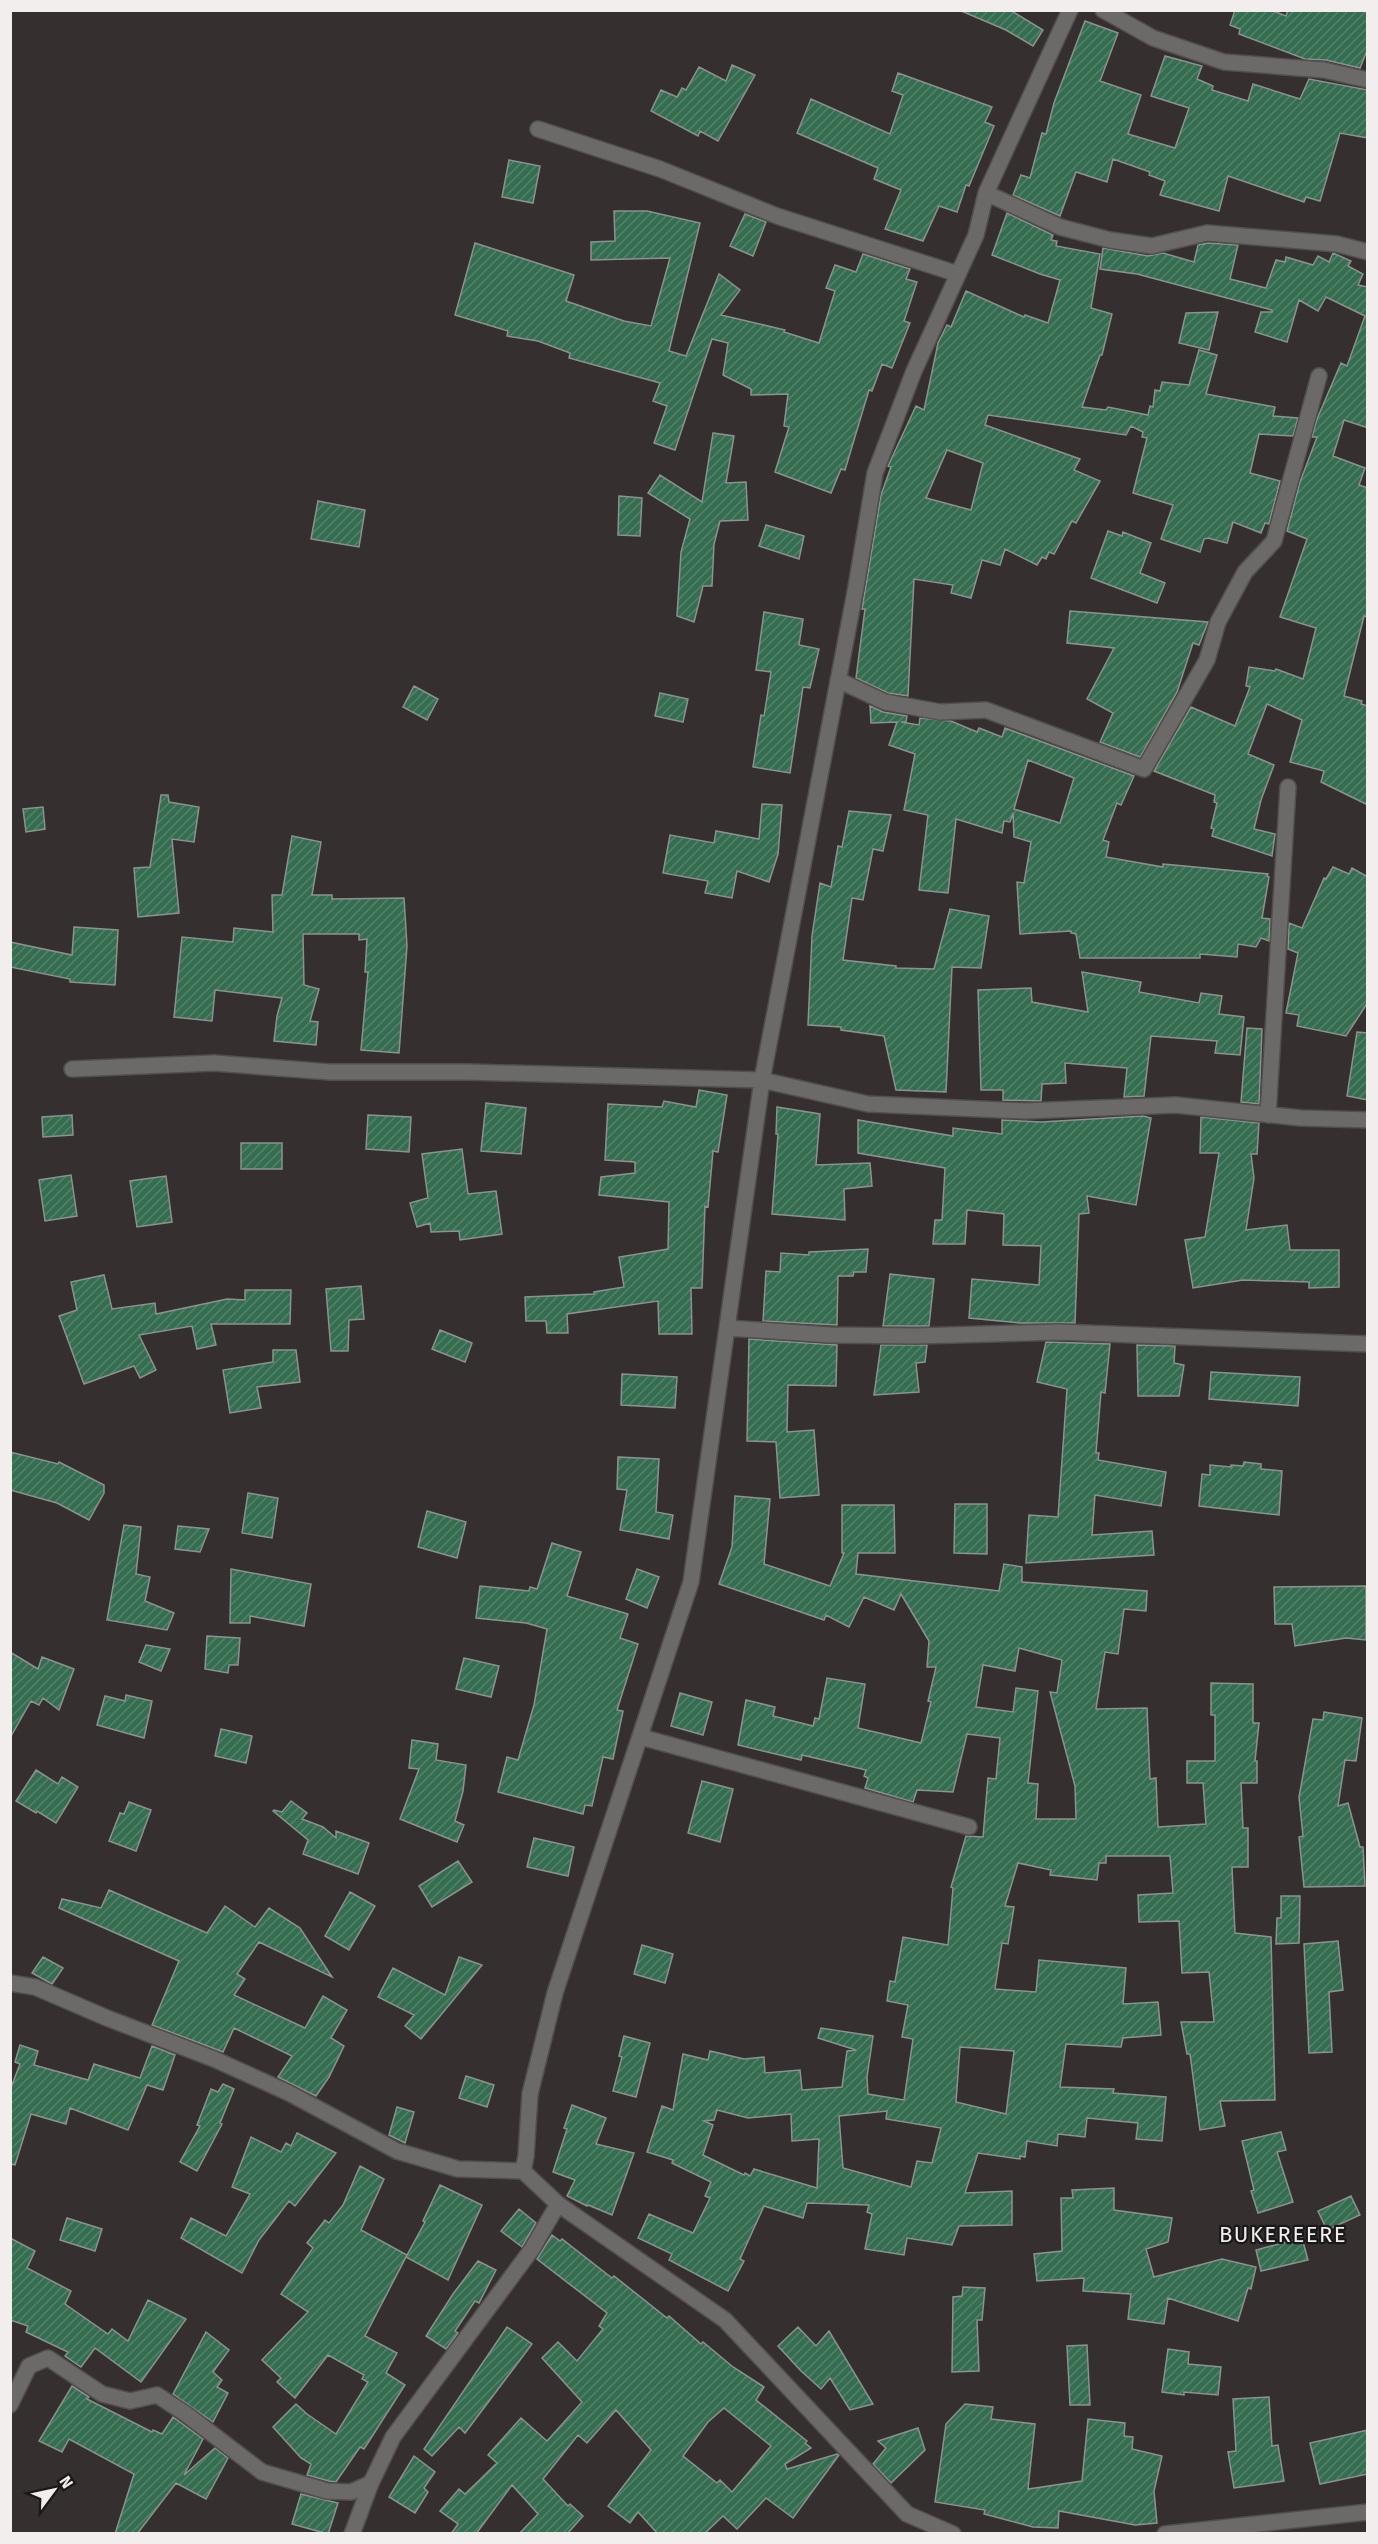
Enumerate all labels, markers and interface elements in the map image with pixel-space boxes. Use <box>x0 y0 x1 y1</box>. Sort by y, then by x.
district label: BUKEREERE <box>1219 2221 1347 2248</box>
north arrow <box>24 2460 84 2520</box>
text: N <box>55 2472 77 2492</box>

